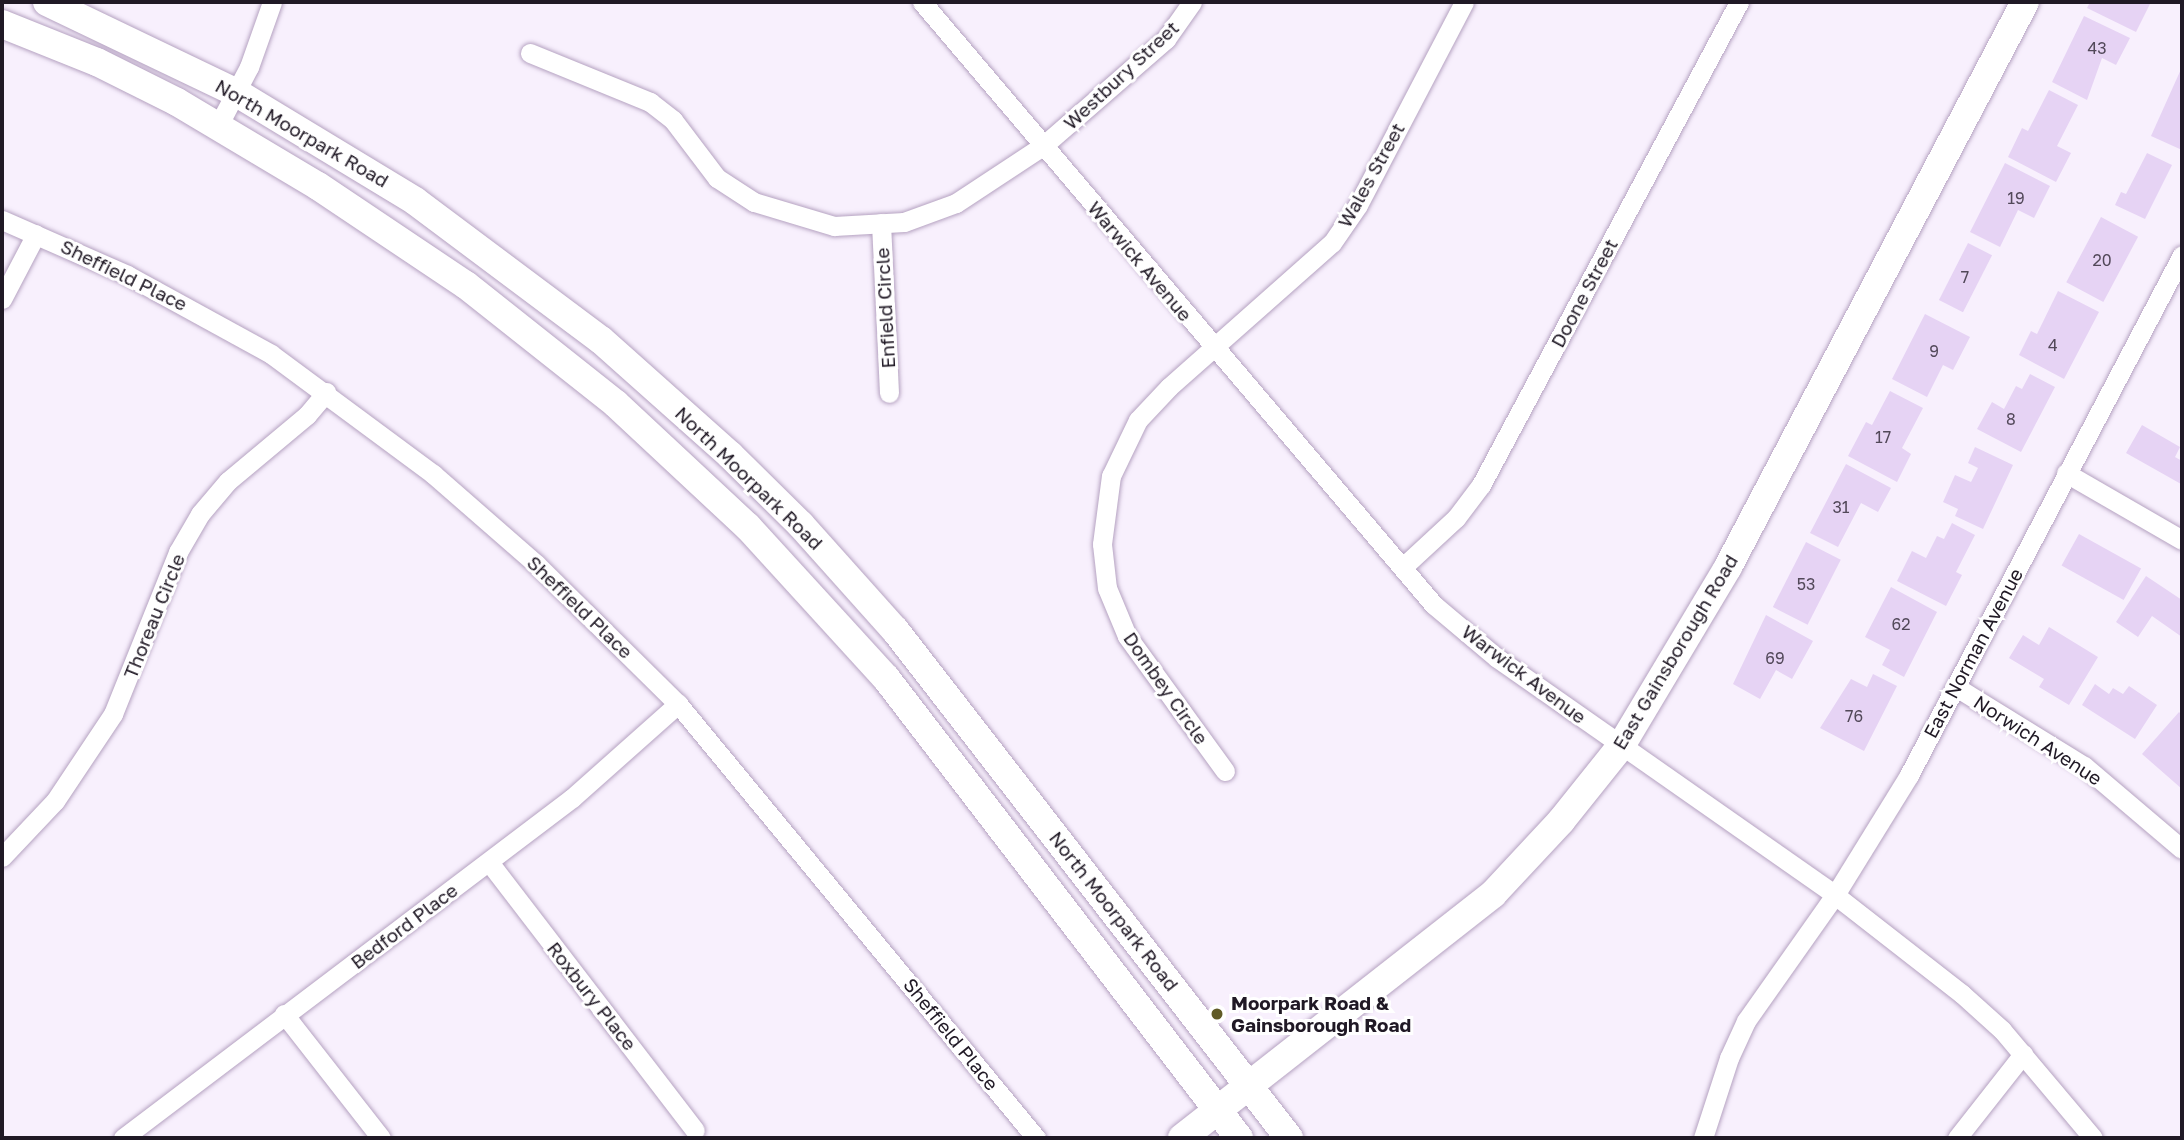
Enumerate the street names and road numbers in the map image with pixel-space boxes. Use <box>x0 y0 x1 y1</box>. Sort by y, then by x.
street label: Westbury Street <box>1059 16 1183 134</box>
street label: North Moorpark Road <box>211 74 393 192</box>
street label: Wales Street <box>1333 119 1409 231</box>
street label: Warwick Avenue <box>1083 196 1197 326</box>
street label: Sheffield Place <box>57 235 191 315</box>
street label: Doone Street <box>1546 235 1622 351</box>
street label: Enfield Circle <box>870 247 900 369</box>
street label: North Moorpark Road <box>671 402 827 554</box>
street label: Thoreau Circle <box>119 550 189 682</box>
street label: East Gainsborough Road <box>1608 550 1742 754</box>
street label: Sheffield Place <box>523 551 637 663</box>
street label: East Norman Avenue <box>1919 564 2027 742</box>
street label: Warwick Avenue <box>1457 620 1591 728</box>
street label: Dombey Circle <box>1119 628 1213 748</box>
street label: Norwich Avenue <box>1970 690 2106 790</box>
street label: North Moorpark Road <box>1045 827 1183 995</box>
street label: Bedford Place <box>346 878 462 974</box>
street label: Roxbury Place <box>543 937 641 1055</box>
street label: Sheffield Place <box>899 973 1003 1095</box>

